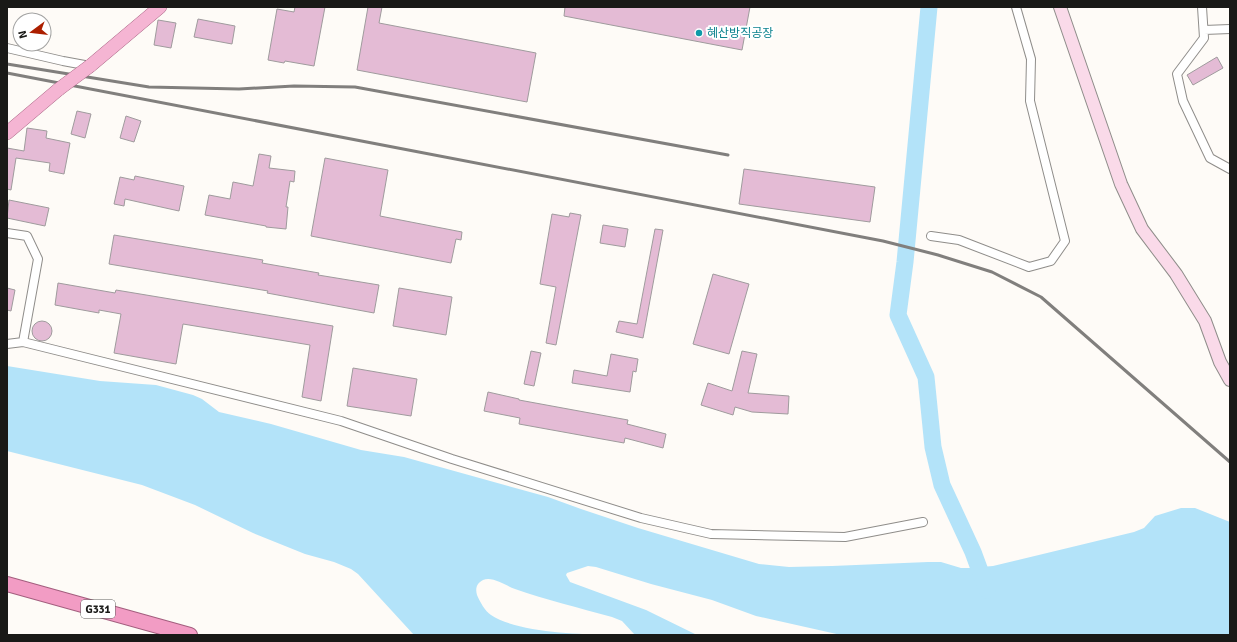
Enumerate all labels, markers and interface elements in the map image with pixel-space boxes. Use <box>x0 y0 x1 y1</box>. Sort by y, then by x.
north arrow <box>12 12 52 52</box>
place label: 혜산방직공장 <box>707 26 773 41</box>
marker: 혜산방직공장 <box>694 28 704 38</box>
text: N <box>16 29 30 40</box>
road number: G331 <box>81 600 115 618</box>

